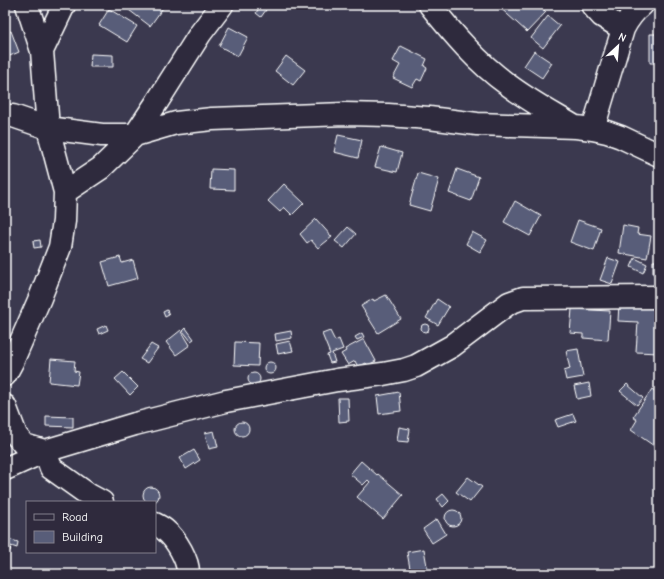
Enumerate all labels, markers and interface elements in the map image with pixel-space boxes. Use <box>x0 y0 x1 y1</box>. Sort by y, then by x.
north arrow <box>598 26 638 66</box>
text: N <box>616 30 628 45</box>
legend <box>26 501 156 553</box>
text: Road <box>62 510 88 524</box>
text: Building <box>62 530 103 544</box>

